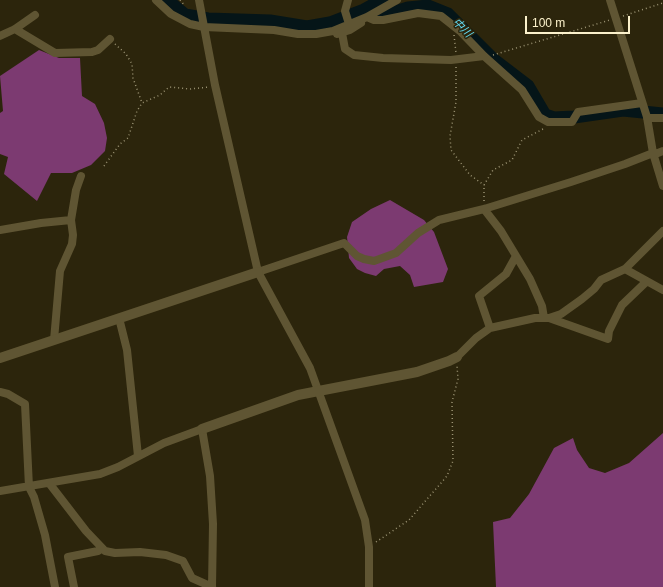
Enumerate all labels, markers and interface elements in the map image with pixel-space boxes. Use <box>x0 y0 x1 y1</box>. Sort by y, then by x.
scale bar <box>527 8 632 34</box>
water label: 中川 <box>450 16 474 40</box>
text: 100 m <box>532 16 565 30</box>

